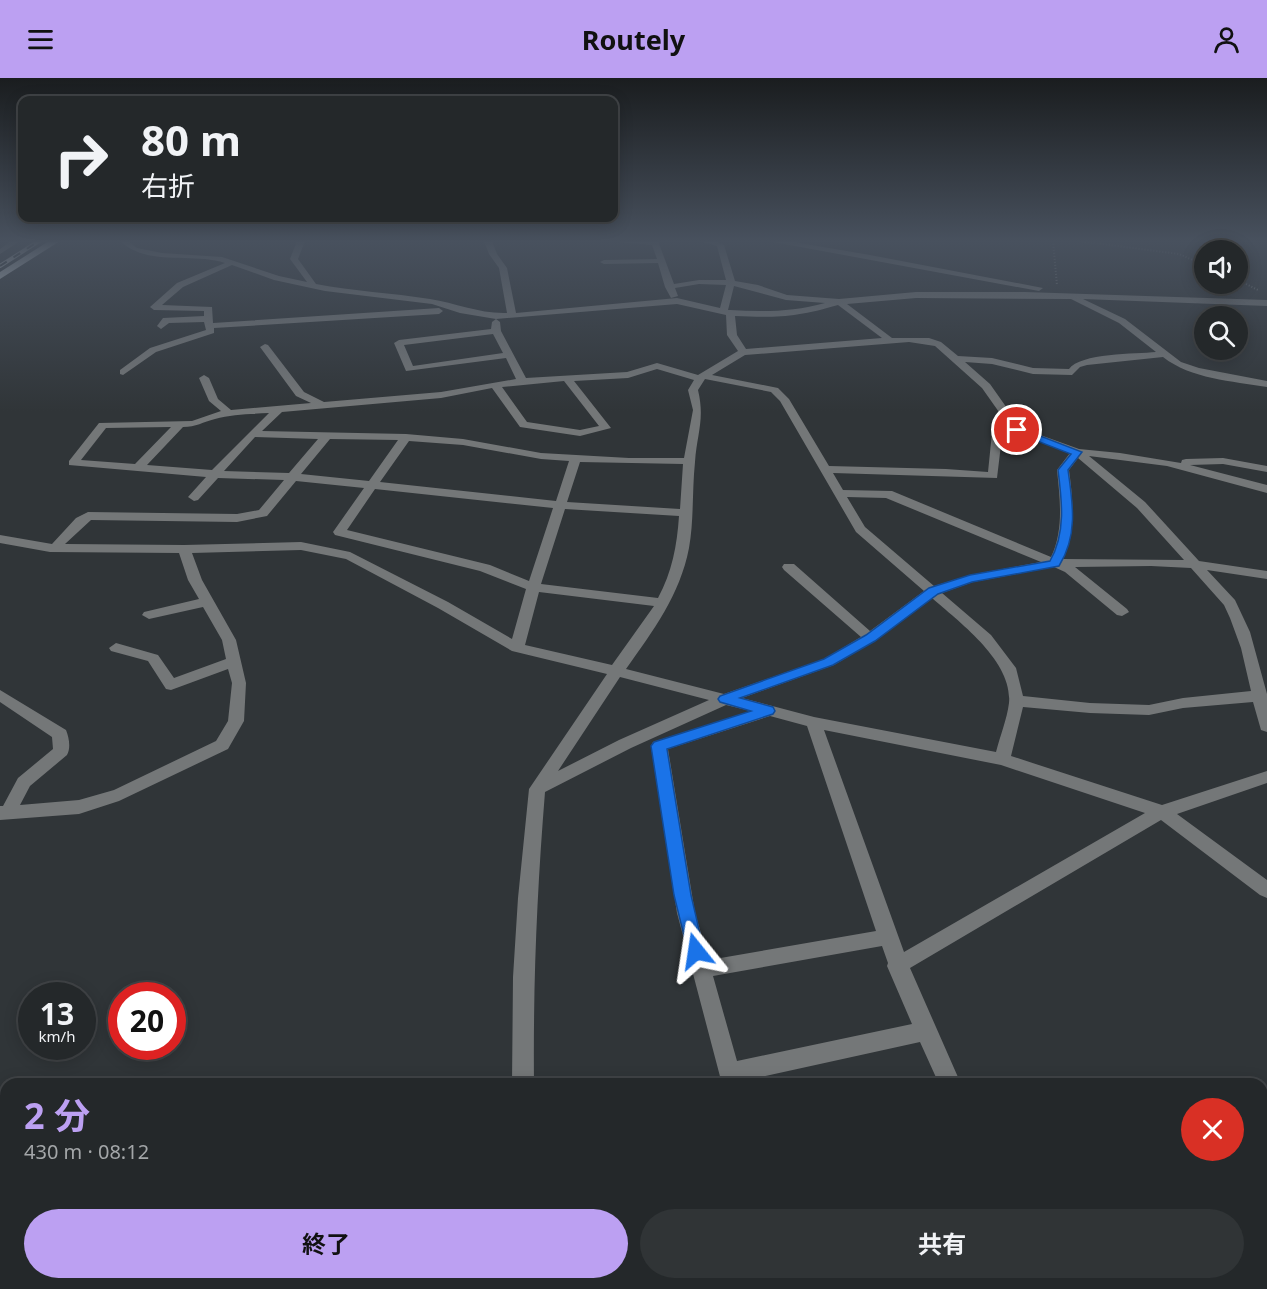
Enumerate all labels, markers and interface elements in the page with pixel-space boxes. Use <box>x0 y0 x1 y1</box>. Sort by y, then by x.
text: Routely <box>582 21 685 58</box>
icon: menu <box>24 23 57 56</box>
icon: person <box>1210 23 1243 56</box>
text: 80 m <box>141 111 241 168</box>
icon: right <box>42 120 120 198</box>
text: 右折 <box>141 167 195 204</box>
map controls <box>1194 240 1248 360</box>
button: sound <box>1194 240 1248 294</box>
button: search <box>1194 306 1248 360</box>
pin <box>991 404 1042 455</box>
icon: arrive <box>1000 413 1033 446</box>
position arrow <box>664 919 728 983</box>
speed limit sign: 20 <box>108 982 186 1060</box>
text: 13 <box>40 993 74 1034</box>
text: km/h <box>39 1026 75 1046</box>
text: 2 分 <box>24 1091 90 1140</box>
button: close <box>1181 1098 1244 1161</box>
text: 430 m · 08:12 <box>24 1138 149 1165</box>
button: 終了 <box>24 1209 628 1278</box>
button: 共有 <box>640 1209 1244 1278</box>

